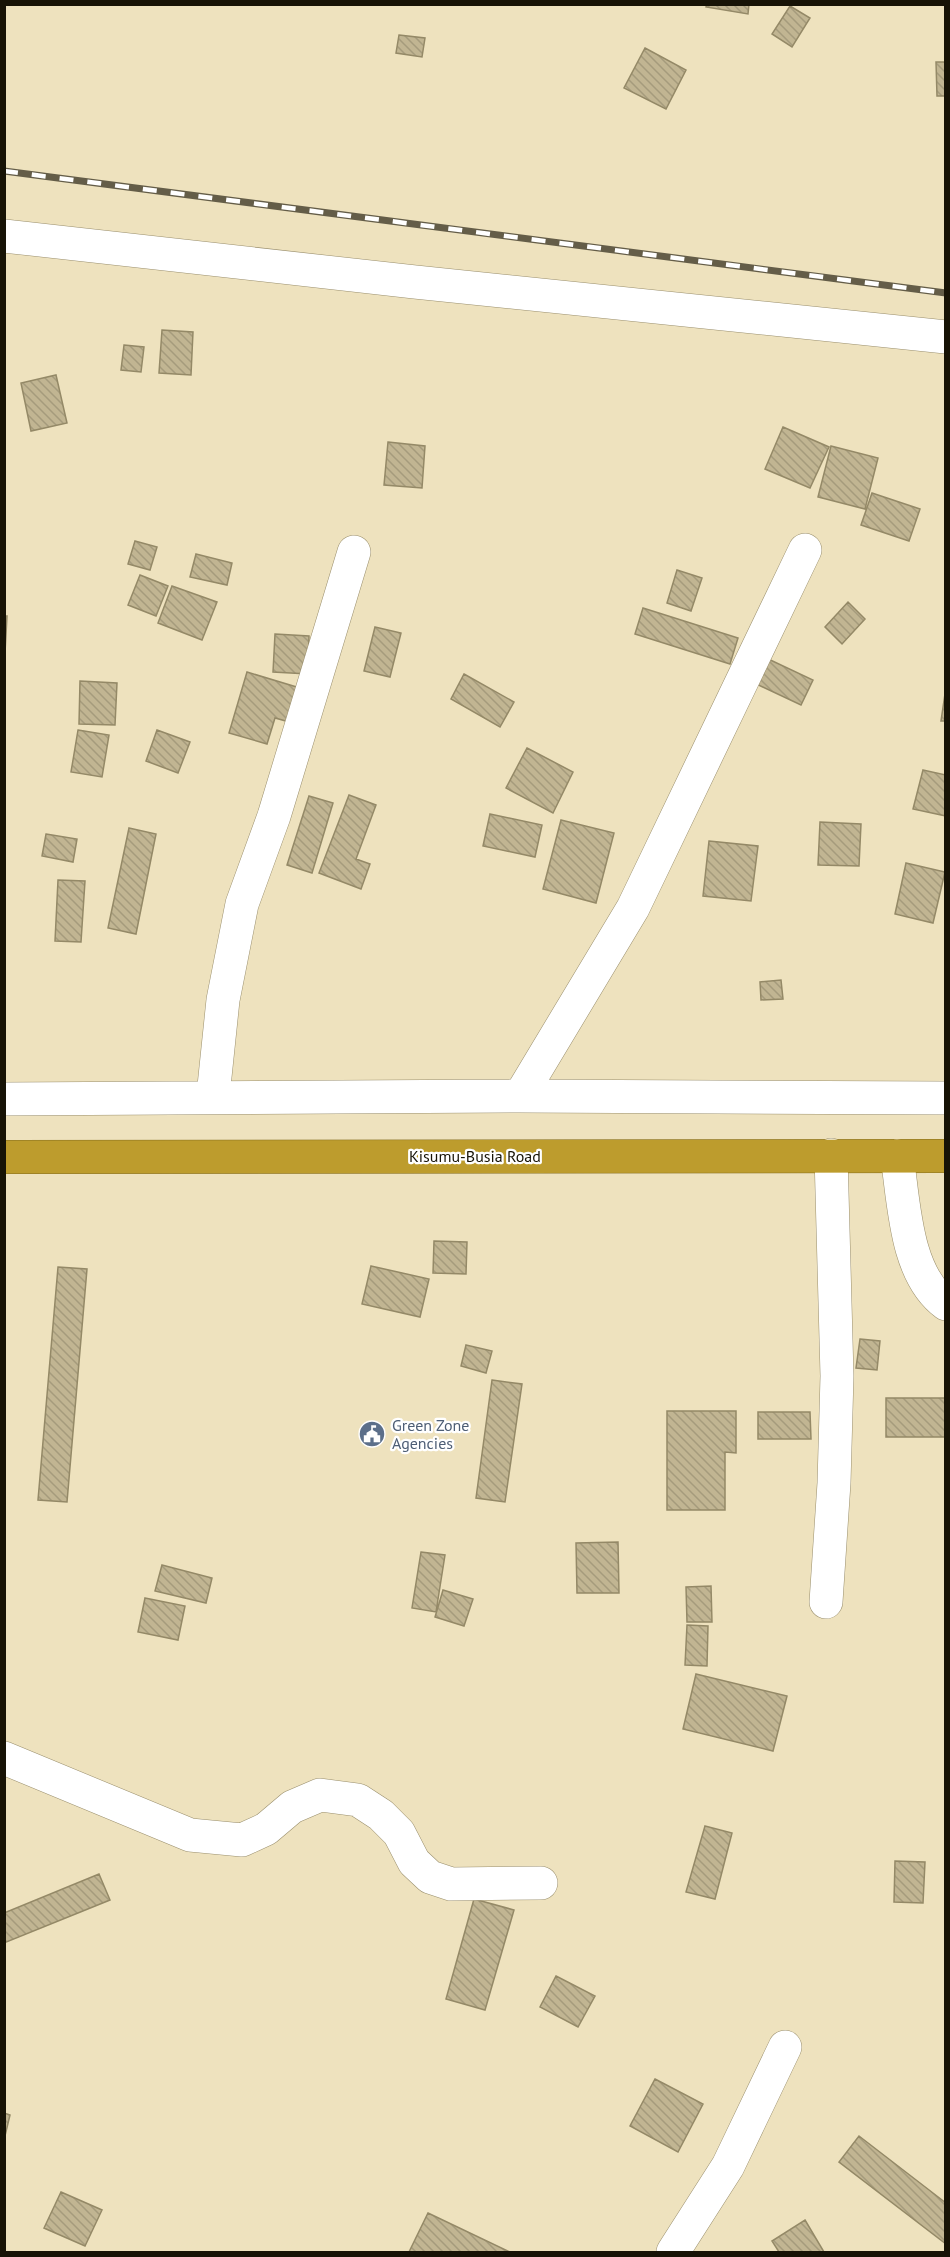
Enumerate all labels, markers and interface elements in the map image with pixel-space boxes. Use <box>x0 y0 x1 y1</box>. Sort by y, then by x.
street label: Kisumu-Busia Road <box>409 1146 541 1166</box>
place label: Green Zone Agencies <box>392 1415 469 1453</box>
public building icon: Green Zone Agencies <box>357 1419 387 1449</box>

